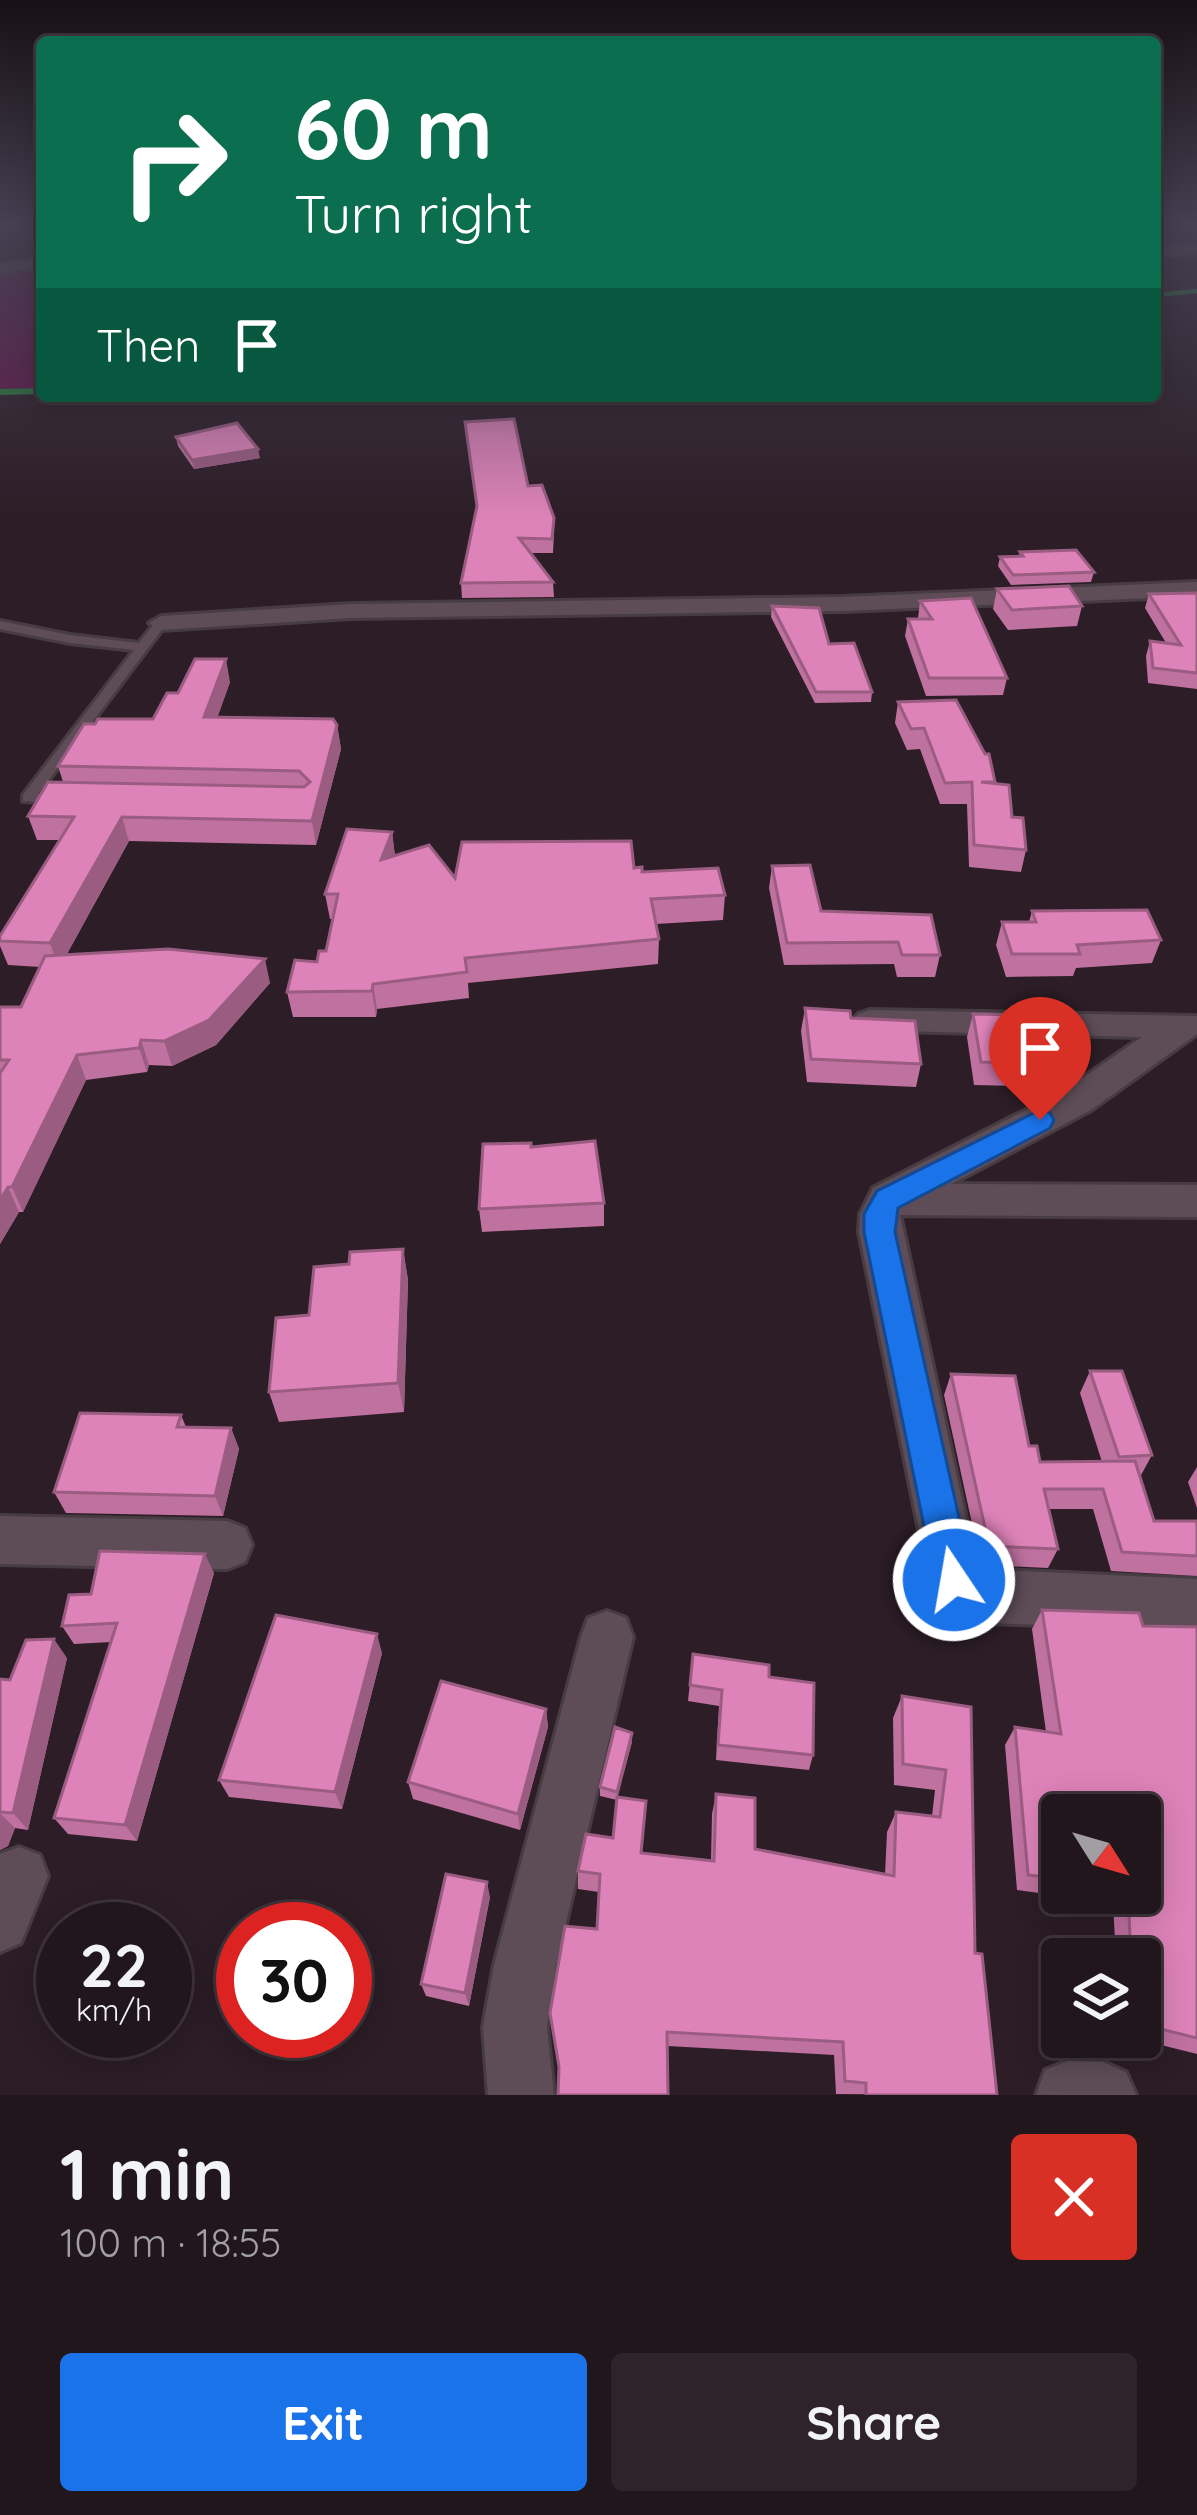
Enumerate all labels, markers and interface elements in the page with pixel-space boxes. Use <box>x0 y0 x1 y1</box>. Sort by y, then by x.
text: 60 m <box>294 75 493 180</box>
icon: right <box>96 84 252 240</box>
text: Turn right <box>294 179 533 247</box>
icon: arrive <box>224 312 290 378</box>
text: Then <box>96 317 200 373</box>
pin <box>989 997 1091 1120</box>
icon: arrive <box>1007 1015 1073 1081</box>
position arrow <box>891 1517 1017 1643</box>
north arrow <box>1041 1794 1161 1914</box>
map controls <box>1041 1794 1161 2058</box>
speed limit sign: 30 <box>216 1902 372 2058</box>
text: 22 <box>80 1927 148 2002</box>
button: layers <box>1041 1938 1161 2058</box>
text: km/h <box>76 1991 152 2029</box>
text: 1 min <box>60 2128 234 2218</box>
button: close <box>1011 2134 1137 2260</box>
text: 100 m · 18:55 <box>60 2218 281 2267</box>
button: Exit <box>60 2353 587 2491</box>
button: Share <box>611 2353 1137 2491</box>

